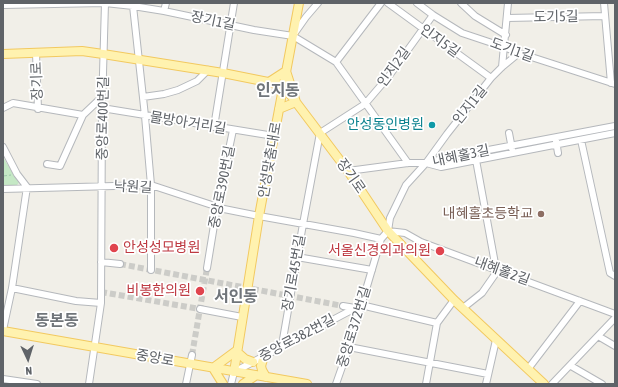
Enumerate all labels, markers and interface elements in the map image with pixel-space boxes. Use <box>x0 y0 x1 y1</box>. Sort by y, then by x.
street label: 장기1길 <box>189 8 237 34</box>
street label: 도기5길 <box>533 8 579 26</box>
street label: 인지5길 <box>417 21 463 61</box>
street label: 도기1길 <box>488 34 536 66</box>
street label: 인지2길 <box>374 44 414 90</box>
street label: 장기로 <box>28 61 46 101</box>
street label: 중앙로400번길 <box>94 76 112 160</box>
district label: 인지동 <box>256 81 300 101</box>
street label: 인지1길 <box>449 82 491 128</box>
street label: 물방아거리길 <box>149 109 227 137</box>
place label: 안성동인병원 <box>347 117 424 133</box>
street label: 안성맞춤대로 <box>255 120 285 200</box>
marker: 안성동인병원 <box>427 120 437 130</box>
street label: 내혜홀3길 <box>431 142 491 170</box>
street label: 중앙로390번길 <box>206 144 238 230</box>
street label: 장기로 <box>333 155 369 197</box>
street label: 낙원길 <box>113 178 153 196</box>
place label: 내혜홀초등학교 <box>443 206 533 222</box>
marker: 내혜홀초등학교 <box>536 209 546 219</box>
street label: 장기로45번길 <box>279 233 309 313</box>
place label: 안성성모병원 <box>123 240 200 256</box>
marker: 안성성모병원 <box>108 242 120 254</box>
place label: 서울신경외과의원 <box>328 243 431 259</box>
marker: 서울신경외과의원 <box>434 245 446 257</box>
street label: 내혜홀2길 <box>472 253 532 289</box>
place label: 비봉한의원 <box>127 283 191 299</box>
street label: 중앙로372번길 <box>334 284 374 370</box>
marker: 비봉한의원 <box>194 285 206 297</box>
district label: 서인동 <box>214 287 258 307</box>
district label: 동본동 <box>35 311 79 331</box>
street label: 중앙로382번길 <box>256 311 338 365</box>
north arrow <box>8 339 48 379</box>
street label: 중앙로 <box>135 346 175 370</box>
text: N <box>25 365 32 377</box>

